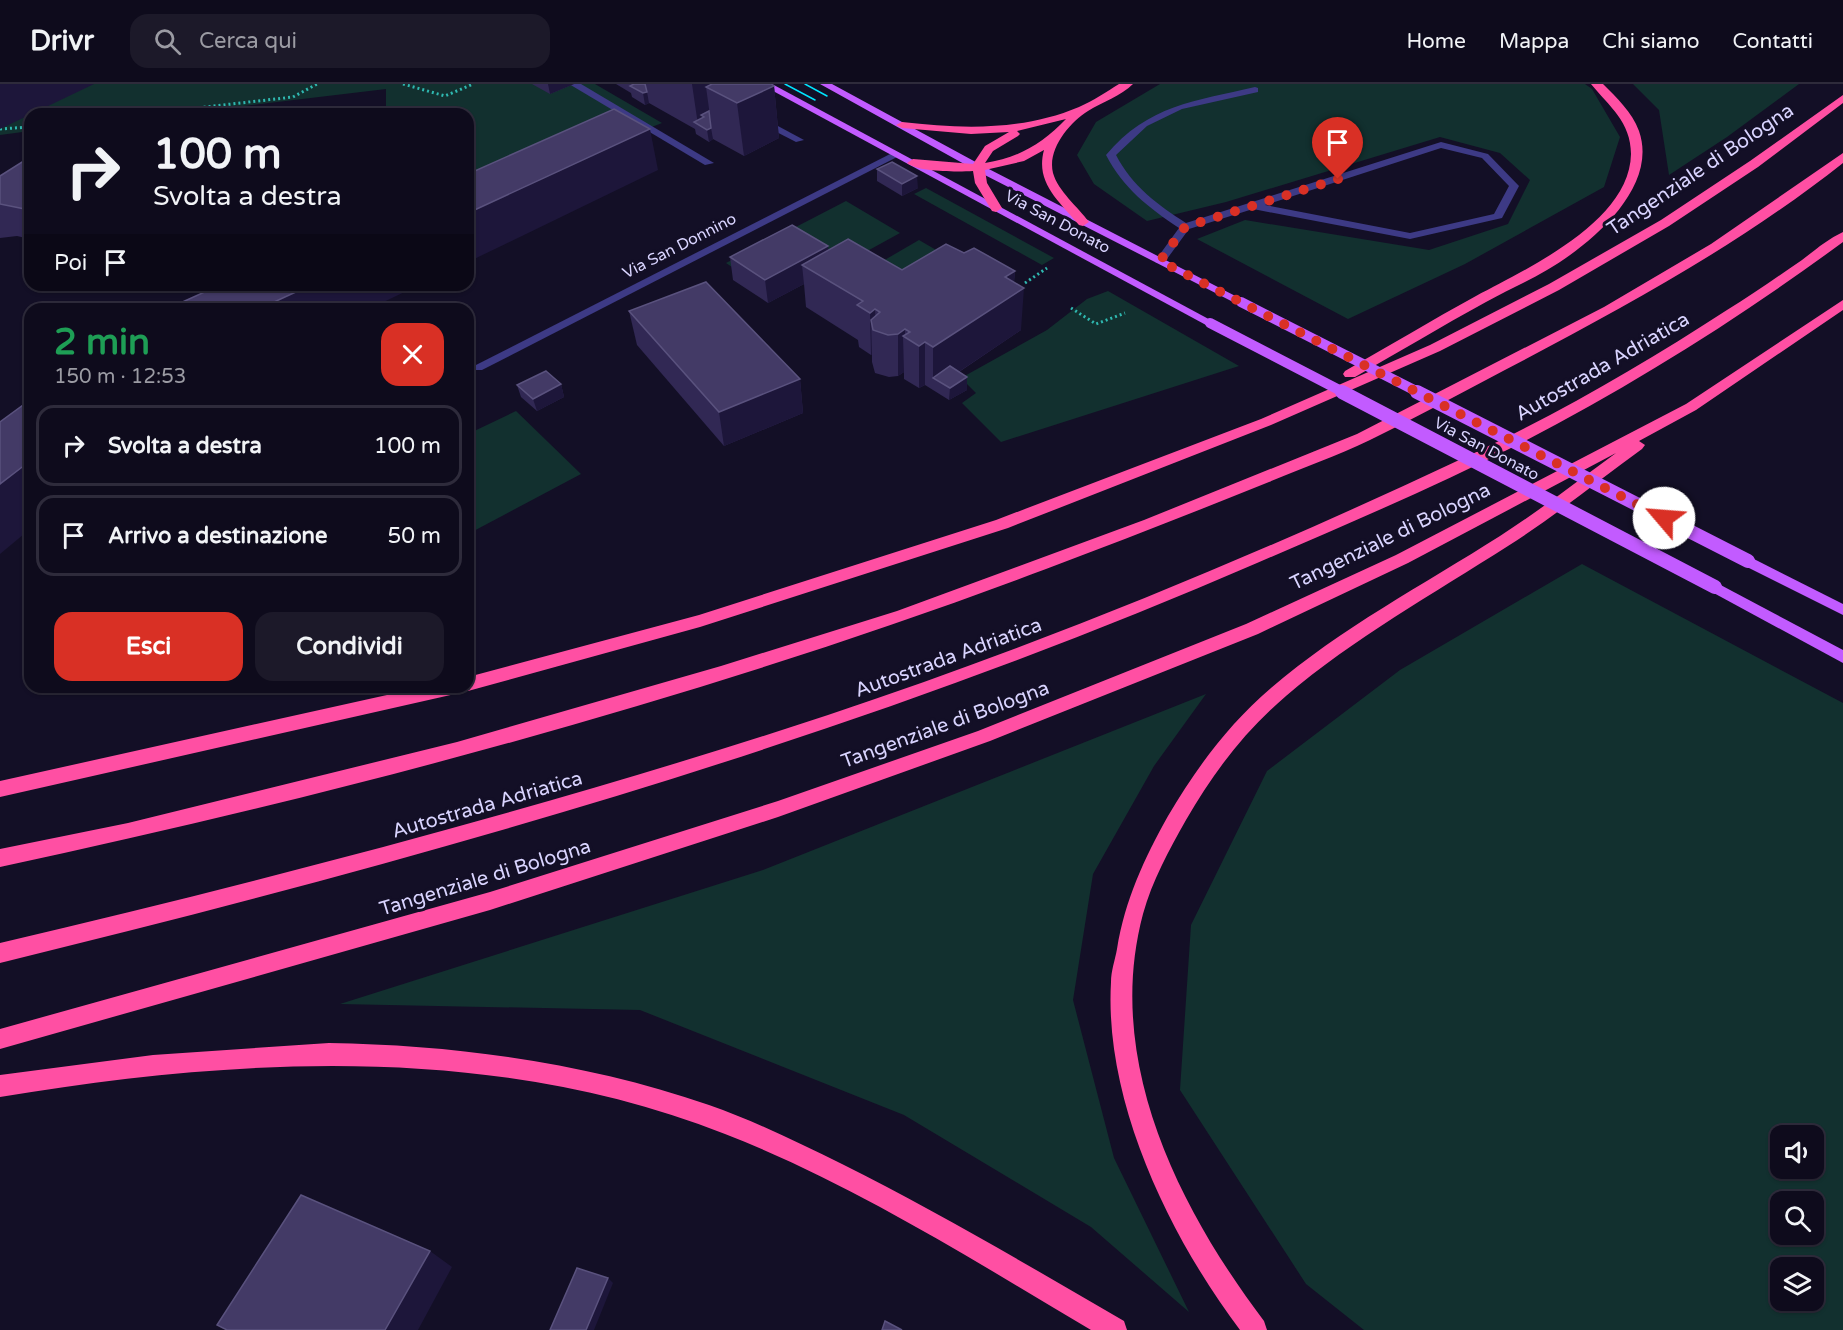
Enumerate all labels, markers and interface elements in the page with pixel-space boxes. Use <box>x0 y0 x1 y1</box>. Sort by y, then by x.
search box <box>130 14 550 68</box>
text: Drivr <box>30 24 94 58</box>
icon: search <box>151 25 184 58</box>
text: Cerca qui <box>199 28 297 54</box>
text: Home <box>1406 29 1466 54</box>
text: Mappa <box>1499 29 1569 54</box>
text: Chi siamo <box>1602 29 1700 54</box>
text: Contatti <box>1733 29 1813 54</box>
street label: Tangenziale di Bologna <box>1603 98 1798 241</box>
pin <box>1312 117 1363 179</box>
icon: arrive <box>1321 126 1354 159</box>
text: 100 m <box>153 129 282 180</box>
icon: right <box>54 132 132 210</box>
text: Svolta a destra <box>153 180 342 213</box>
street label: Via San Donato <box>1001 186 1114 258</box>
street label: Via San Donnino <box>619 209 740 283</box>
icon: arrive <box>99 246 132 279</box>
text: Poi <box>54 250 87 276</box>
street label: Autostrada Adriatica <box>1511 307 1694 427</box>
text: 2 min <box>54 321 150 364</box>
button: close <box>381 323 444 386</box>
text: 150 m · 12:53 <box>54 365 186 389</box>
street label: Via San Donato <box>1430 413 1543 485</box>
icon: right <box>57 429 90 462</box>
text: Svolta a destra <box>108 433 262 459</box>
text: 100 m <box>374 433 441 459</box>
street label: Tangenziale di Bologna <box>1286 478 1494 596</box>
position arrow <box>1632 486 1696 550</box>
icon: arrive <box>57 519 90 552</box>
text: Arrivo a destinazione <box>108 523 327 549</box>
text: 50 m <box>387 523 441 549</box>
button: Esci <box>54 612 243 681</box>
button: Condividi <box>255 612 444 681</box>
street label: Autostrada Adriatica <box>852 613 1045 703</box>
street label: Tangenziale di Bologna <box>838 676 1053 774</box>
street label: Autostrada Adriatica <box>389 766 585 844</box>
street label: Tangenziale di Bologna <box>377 834 594 922</box>
map controls <box>1770 1125 1824 1311</box>
button: sound <box>1770 1125 1824 1179</box>
button: search <box>1770 1191 1824 1245</box>
button: layers <box>1770 1257 1824 1311</box>

